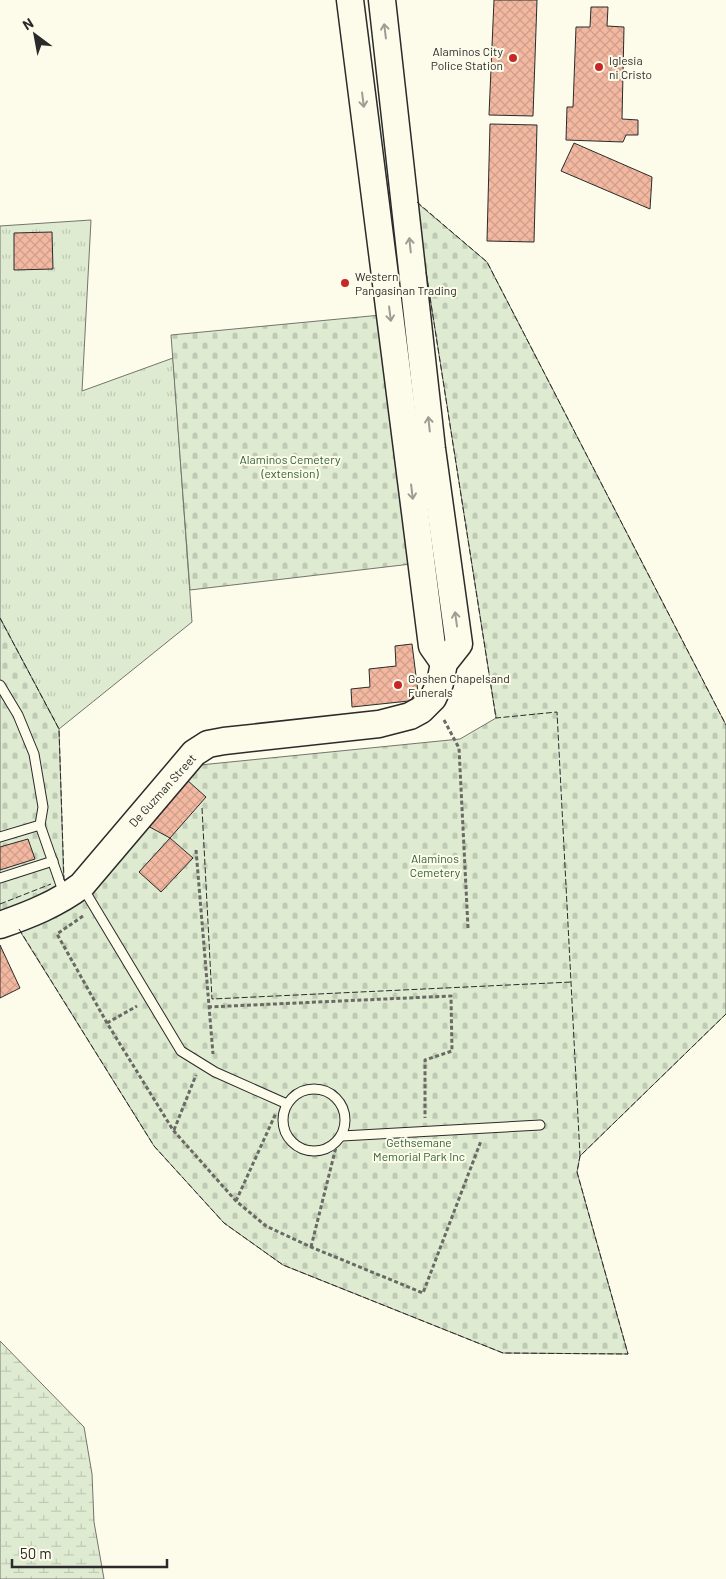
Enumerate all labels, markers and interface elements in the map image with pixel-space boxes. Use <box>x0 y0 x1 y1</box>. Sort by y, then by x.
north arrow <box>10 10 60 60</box>
text: N <box>19 14 36 33</box>
one-way arrow <box>380 23 390 39</box>
place label: Alaminos City Police Station <box>431 44 503 72</box>
marker: Alaminos City Police Station <box>507 52 519 64</box>
place label: Iglesia ni Cristo <box>609 53 652 81</box>
marker: Iglesia ni Cristo <box>593 61 605 73</box>
one-way arrow <box>358 92 368 108</box>
one-way arrow <box>405 237 415 253</box>
place label: Western Pangasinan Trading <box>355 269 457 297</box>
marker: Western Pangasinan Trading <box>339 277 351 289</box>
one-way arrow <box>385 305 395 321</box>
one-way arrow <box>424 416 434 432</box>
park label: Alaminos Cemetery (extension) <box>240 452 341 480</box>
one-way arrow <box>407 484 417 500</box>
one-way arrow <box>451 612 461 628</box>
place label: Goshen Chapelsand Funerals <box>408 671 510 699</box>
marker: Goshen Chapelsand Funerals <box>392 679 404 691</box>
street label: De Guzman Street <box>126 751 198 829</box>
park label: Alaminos Cemetery <box>410 851 461 879</box>
park label: Gethsemane Memorial Park Inc <box>373 1135 465 1163</box>
scale bar <box>12 1536 168 1568</box>
text: 50 m <box>20 1544 52 1562</box>

